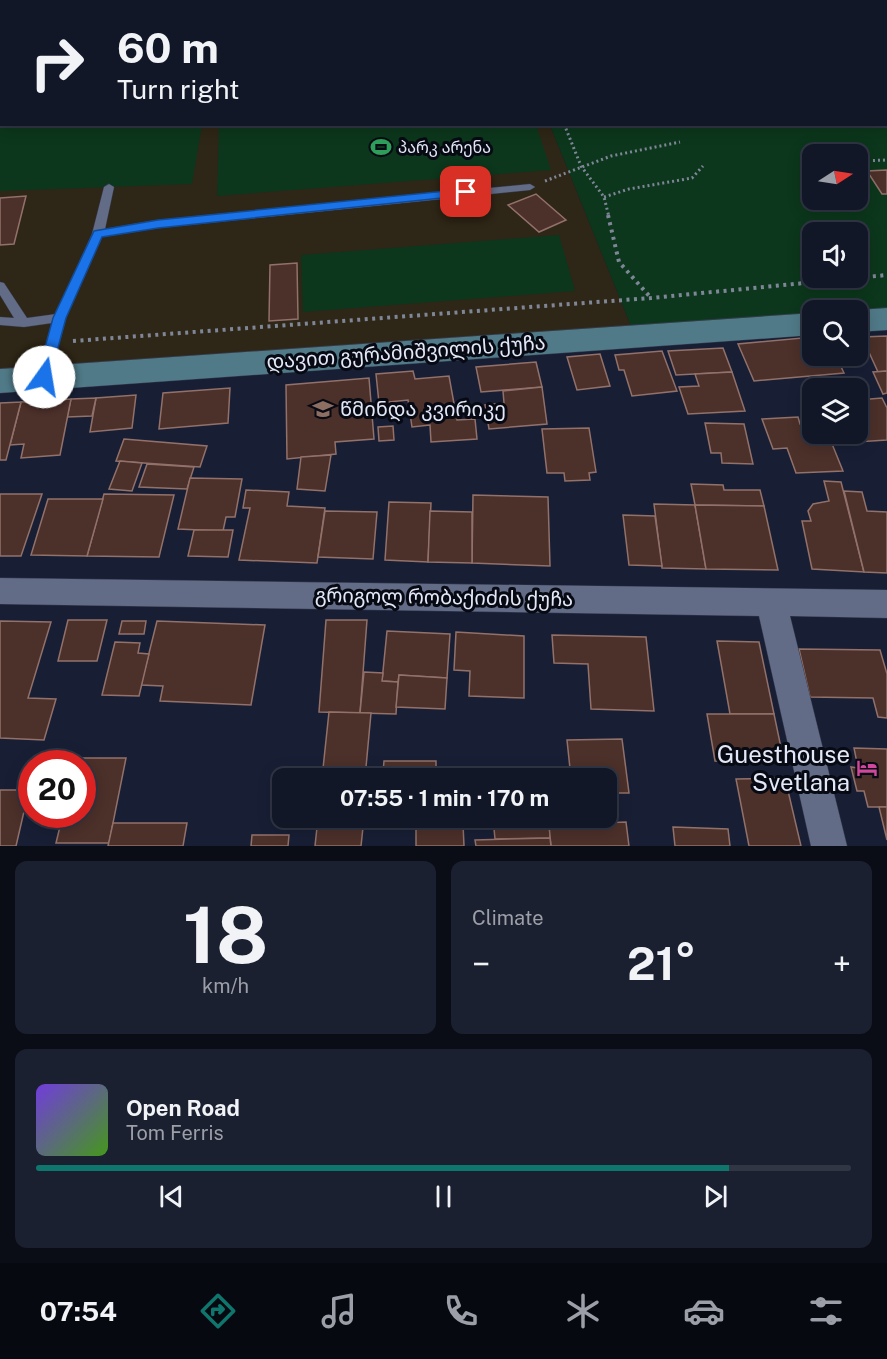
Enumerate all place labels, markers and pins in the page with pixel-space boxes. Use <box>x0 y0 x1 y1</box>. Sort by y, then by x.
sports icon: პარკ არენა <box>369 135 393 159</box>
place label: პარკ არენა <box>398 138 491 157</box>
pin <box>440 166 491 217</box>
school or university icon: წმინდა კვირიკე <box>311 397 335 421</box>
place label: წმინდა კვირიკე <box>340 397 506 422</box>
place label: Guesthouse Svetlana <box>717 740 850 796</box>
hotel icon: Guesthouse Svetlana <box>855 756 879 780</box>

